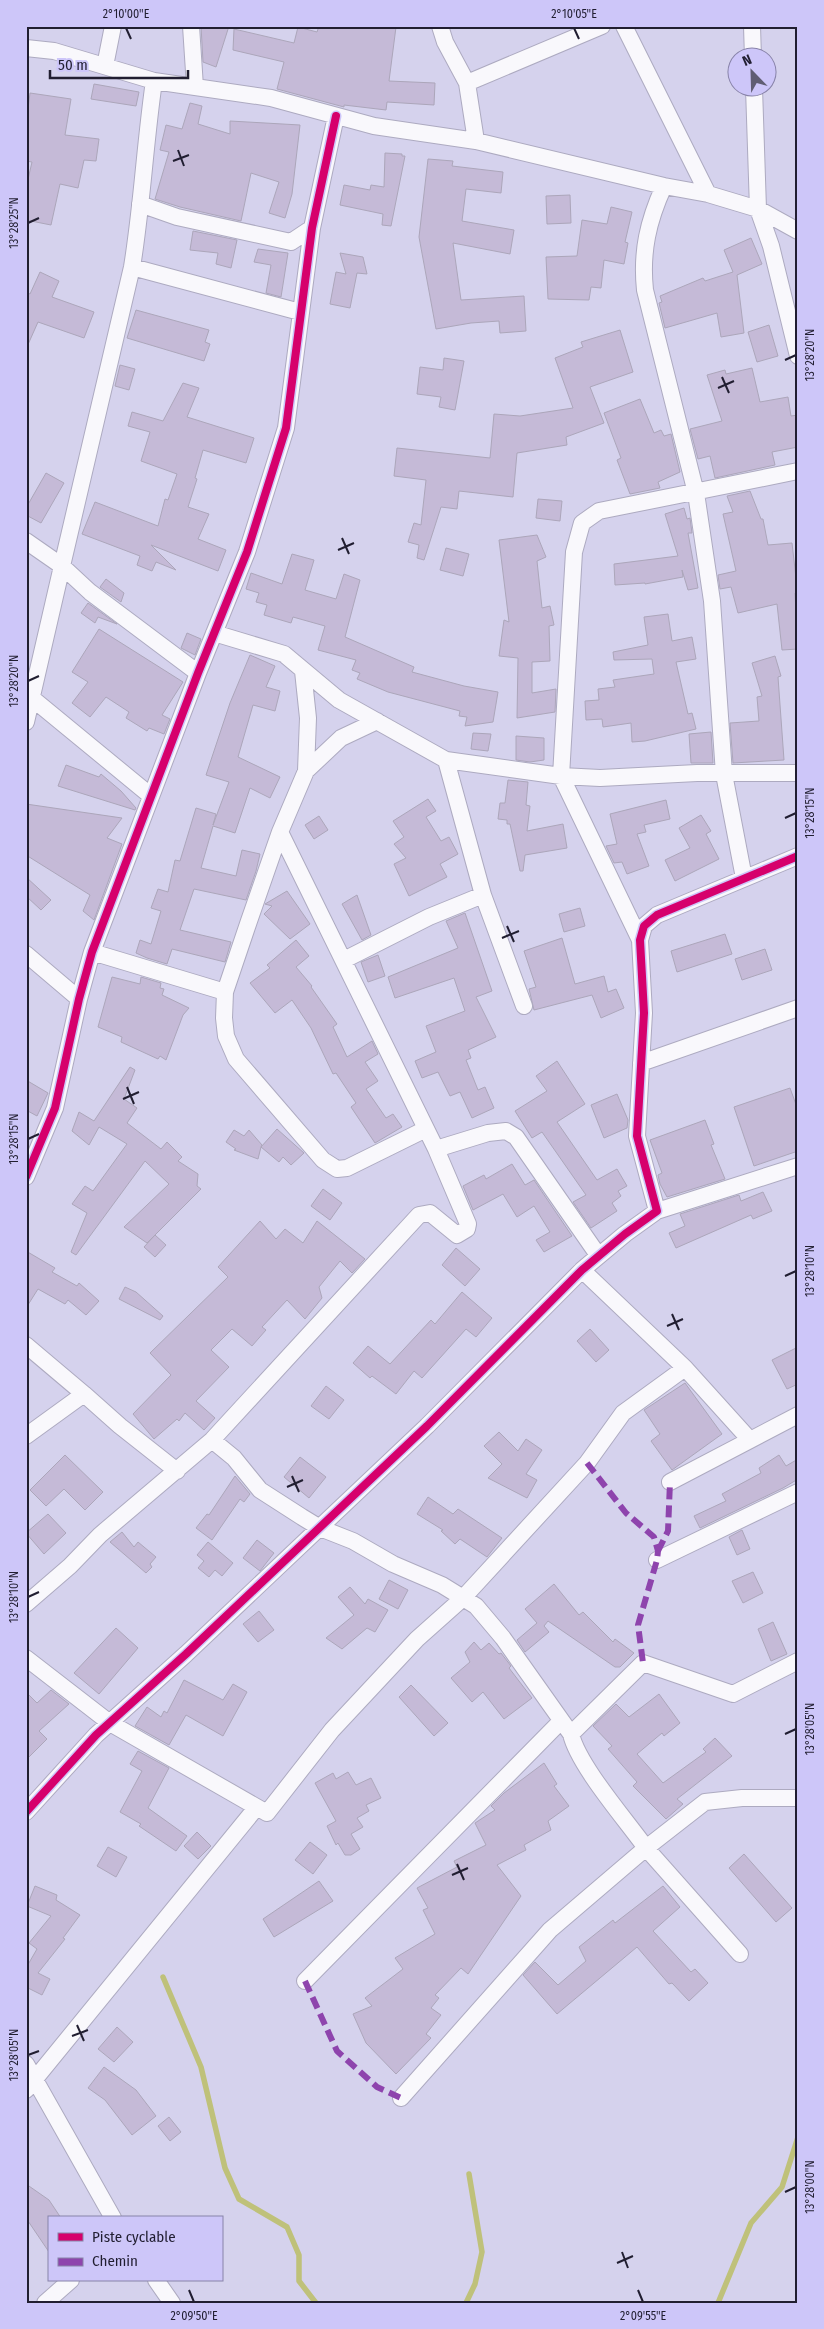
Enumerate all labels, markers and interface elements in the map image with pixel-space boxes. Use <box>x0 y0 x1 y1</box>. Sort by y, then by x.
text: 2°10'00"E <box>103 7 150 21</box>
text: 2°10'05"E <box>551 7 597 21</box>
scale bar <box>50 48 188 80</box>
north arrow <box>726 48 776 98</box>
text: N <box>740 51 754 70</box>
text: 50 m <box>58 56 88 74</box>
text: 13°28'25"N <box>7 197 21 249</box>
text: 13°28'20"N <box>803 329 817 381</box>
text: 13°28'20"N <box>7 655 21 707</box>
text: 13°28'15"N <box>803 788 817 838</box>
text: 13°28'15"N <box>7 1114 21 1164</box>
text: 13°28'10"N <box>803 1245 817 1297</box>
text: 13°28'10"N <box>7 1571 21 1623</box>
text: 13°28'05"N <box>803 1703 817 1755</box>
text: 13°28'05"N <box>7 2029 21 2081</box>
text: 13°28'00"N <box>803 2160 817 2214</box>
legend <box>48 2216 222 2282</box>
text: Piste cyclable <box>92 2228 176 2246</box>
text: Chemin <box>92 2252 138 2270</box>
text: 2°09'50"E <box>170 2309 218 2323</box>
text: 2°09'55"E <box>620 2309 666 2323</box>

